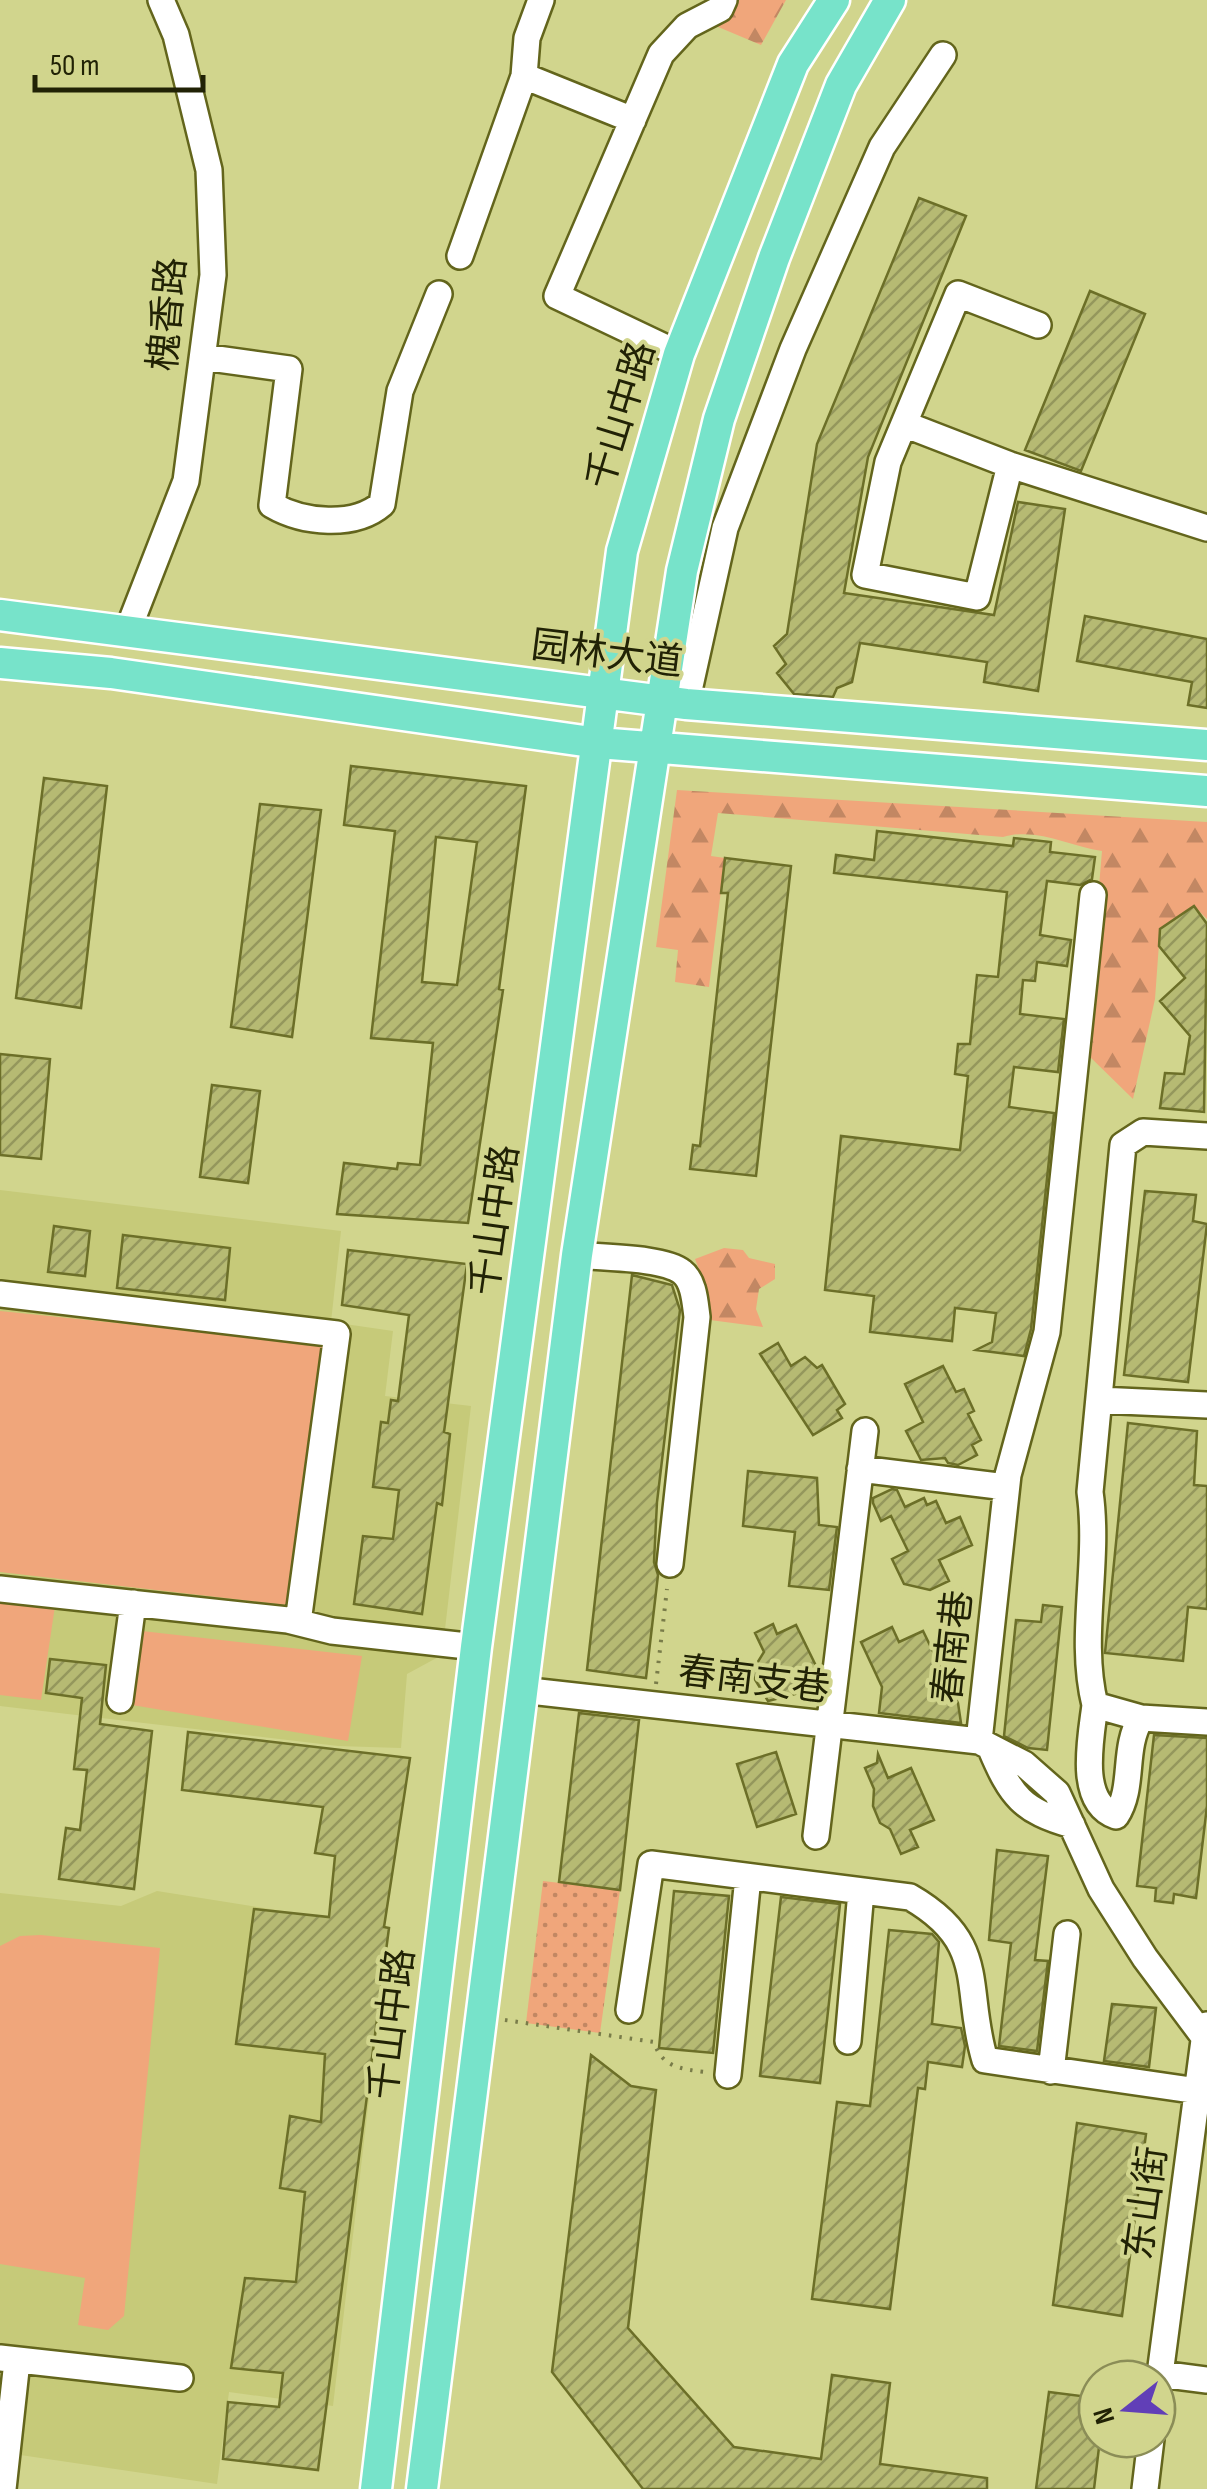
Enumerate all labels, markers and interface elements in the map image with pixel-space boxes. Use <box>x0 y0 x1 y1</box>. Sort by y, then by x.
scale bar <box>35 30 202 92</box>
text: 50 m <box>50 48 99 84</box>
street label: 槐香路 <box>141 255 196 373</box>
street label: 千山中路 <box>578 336 665 495</box>
street label: 园林大道 <box>529 623 685 686</box>
street label: 千山中路 <box>463 1142 528 1299</box>
street label: 春南巷 <box>925 1588 982 1706</box>
street label: 春南支巷 <box>676 1649 832 1712</box>
street label: 千山中路 <box>361 1946 424 2102</box>
street label: 东山街 <box>1116 2144 1177 2263</box>
north arrow <box>1077 2359 1177 2459</box>
text: N <box>1087 2404 1122 2428</box>

